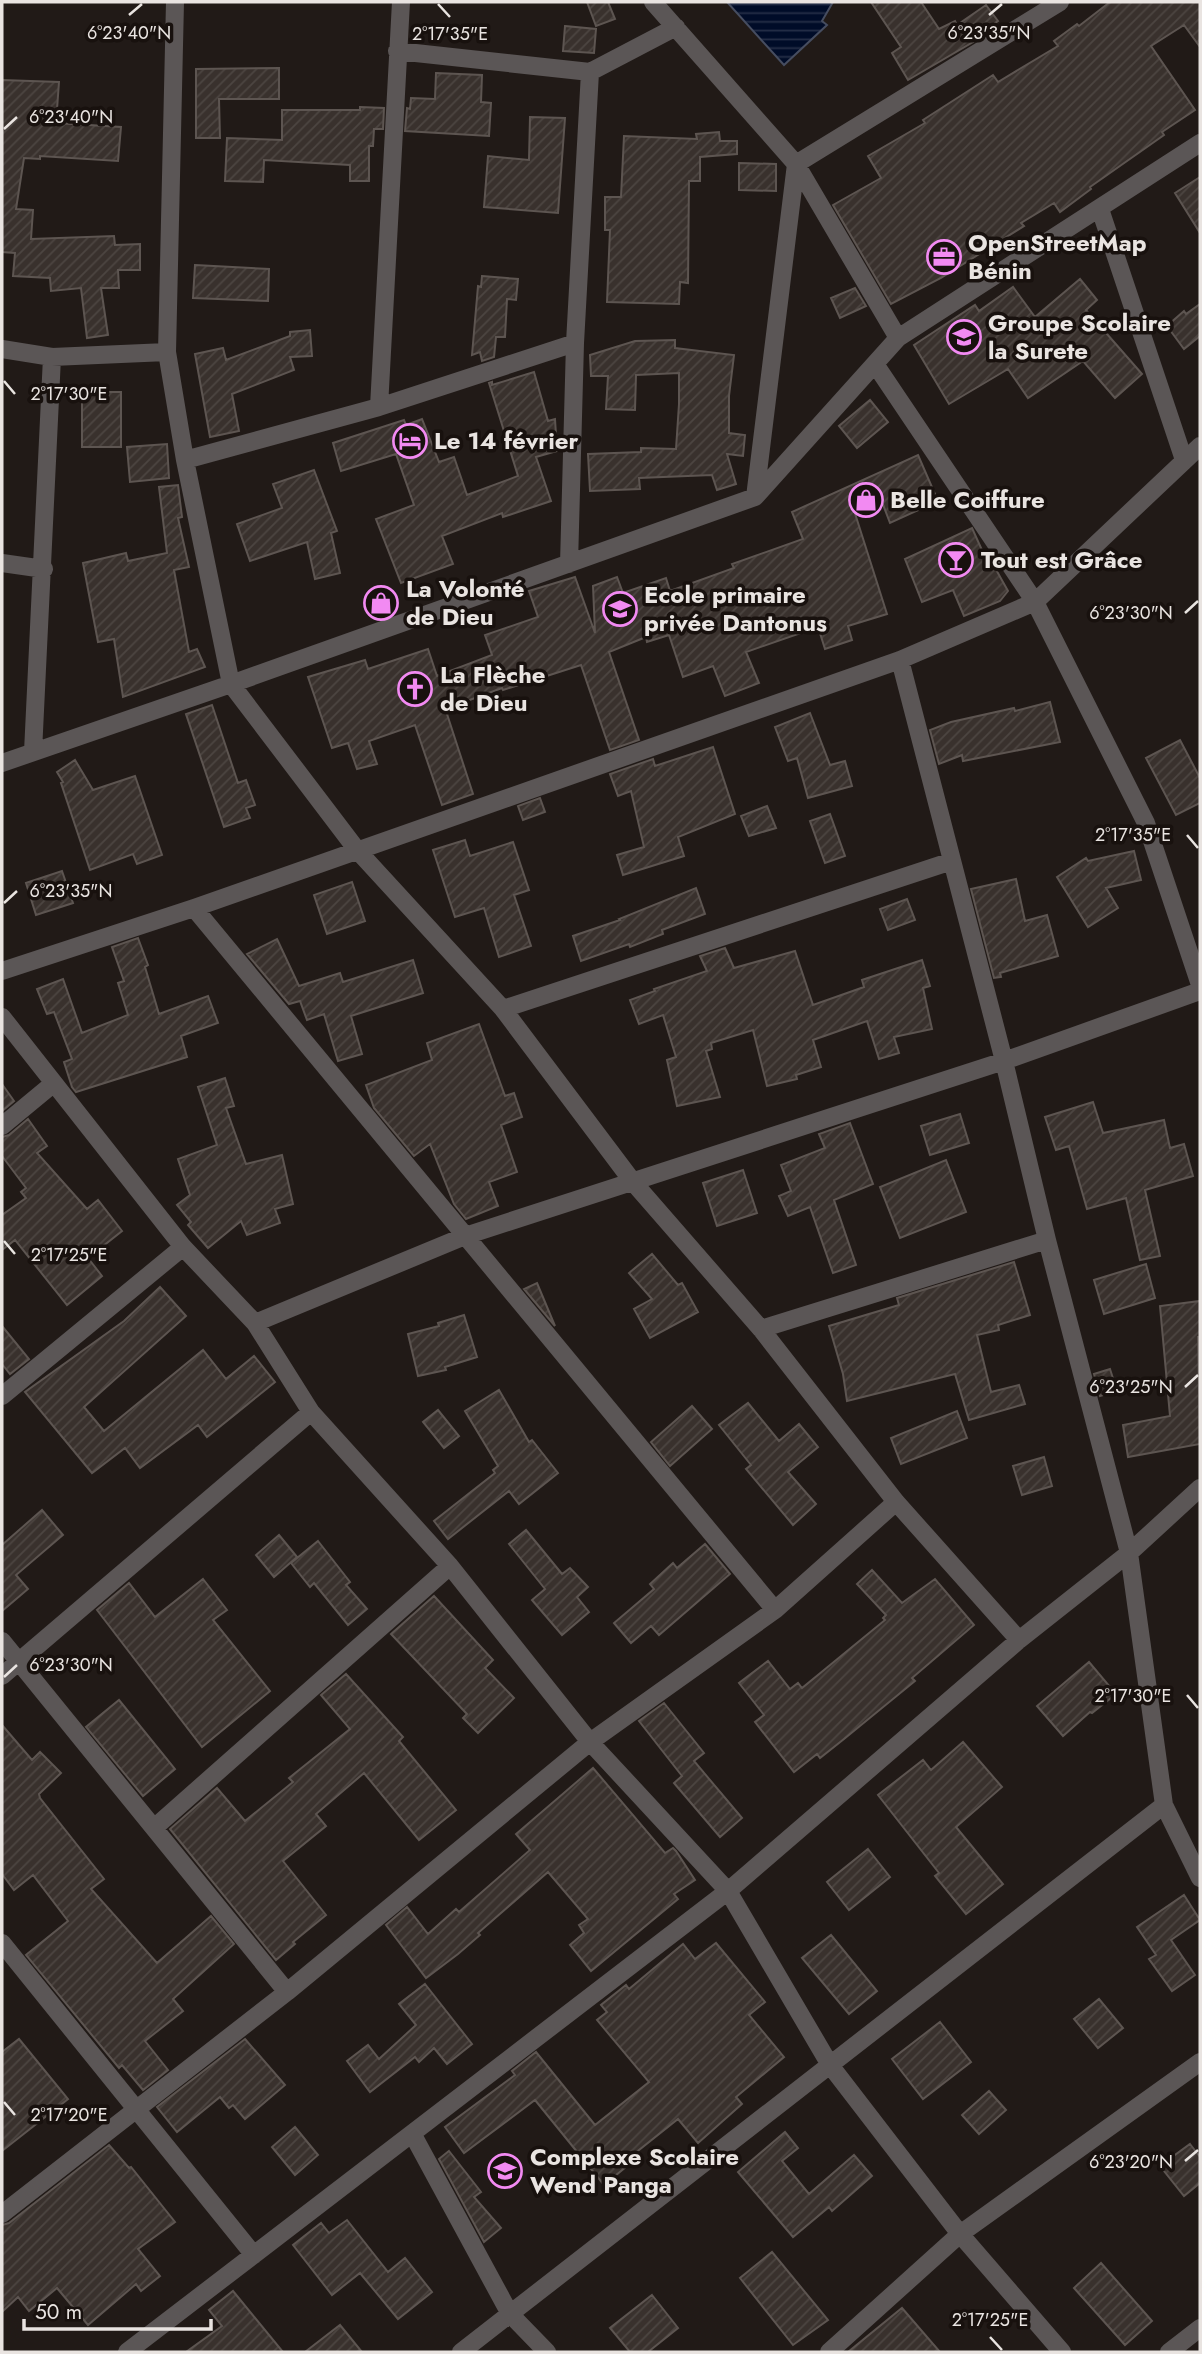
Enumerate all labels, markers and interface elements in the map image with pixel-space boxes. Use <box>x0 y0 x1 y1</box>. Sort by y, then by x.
text: 6°23'40"N <box>87 20 171 46</box>
text: 6°23'35"N <box>948 20 1030 46</box>
text: 2°17'35"E <box>412 21 488 47</box>
text: 6°23'40"N <box>29 104 113 130</box>
place label: OpenStreetMap Bénin <box>968 225 1147 288</box>
office icon: OpenStreetMap Bénin <box>925 238 963 276</box>
place label: Groupe Scolaire la Surete <box>988 305 1171 368</box>
school or university icon: Groupe Scolaire la Surete <box>945 318 983 356</box>
text: 2°17'30"E <box>31 381 107 407</box>
hotel icon: Le 14 février <box>391 422 429 460</box>
place label: Le 14 février <box>434 423 579 458</box>
shop icon: Belle Coiffure <box>847 481 885 519</box>
place label: Belle Coiffure <box>890 482 1045 517</box>
bar icon: Tout est Grâce <box>937 541 975 579</box>
place label: Tout est Grâce <box>981 542 1142 577</box>
place label: La Volonté de Dieu <box>406 571 525 634</box>
place label: Ecole primaire privée Dantonus <box>644 577 827 640</box>
shop icon: La Volonté de Dieu <box>362 584 400 622</box>
school or university icon: Ecole primaire privée Dantonus <box>601 590 639 628</box>
text: 6°23'30"N <box>1089 600 1173 626</box>
place label: La Flèche de Dieu <box>440 657 546 720</box>
church icon: La Flèche de Dieu <box>396 670 434 708</box>
text: 2°17'35"E <box>1095 822 1171 848</box>
text: 6°23'35"N <box>30 878 112 904</box>
text: 2°17'25"E <box>31 1242 107 1268</box>
text: 6°23'25"N <box>1089 1374 1173 1400</box>
text: 6°23'30"N <box>29 1652 113 1678</box>
text: 2°17'30"E <box>1095 1683 1171 1709</box>
text: 2°17'20"E <box>30 2102 108 2128</box>
place label: Complexe Scolaire Wend Panga <box>530 2139 739 2202</box>
text: 6°23'20"N <box>1089 2149 1173 2175</box>
school or university icon: Complexe Scolaire Wend Panga <box>486 2152 524 2190</box>
scale bar <box>24 2288 212 2332</box>
text: 50 m <box>35 2297 82 2327</box>
text: 2°17'25"E <box>952 2307 1028 2333</box>

